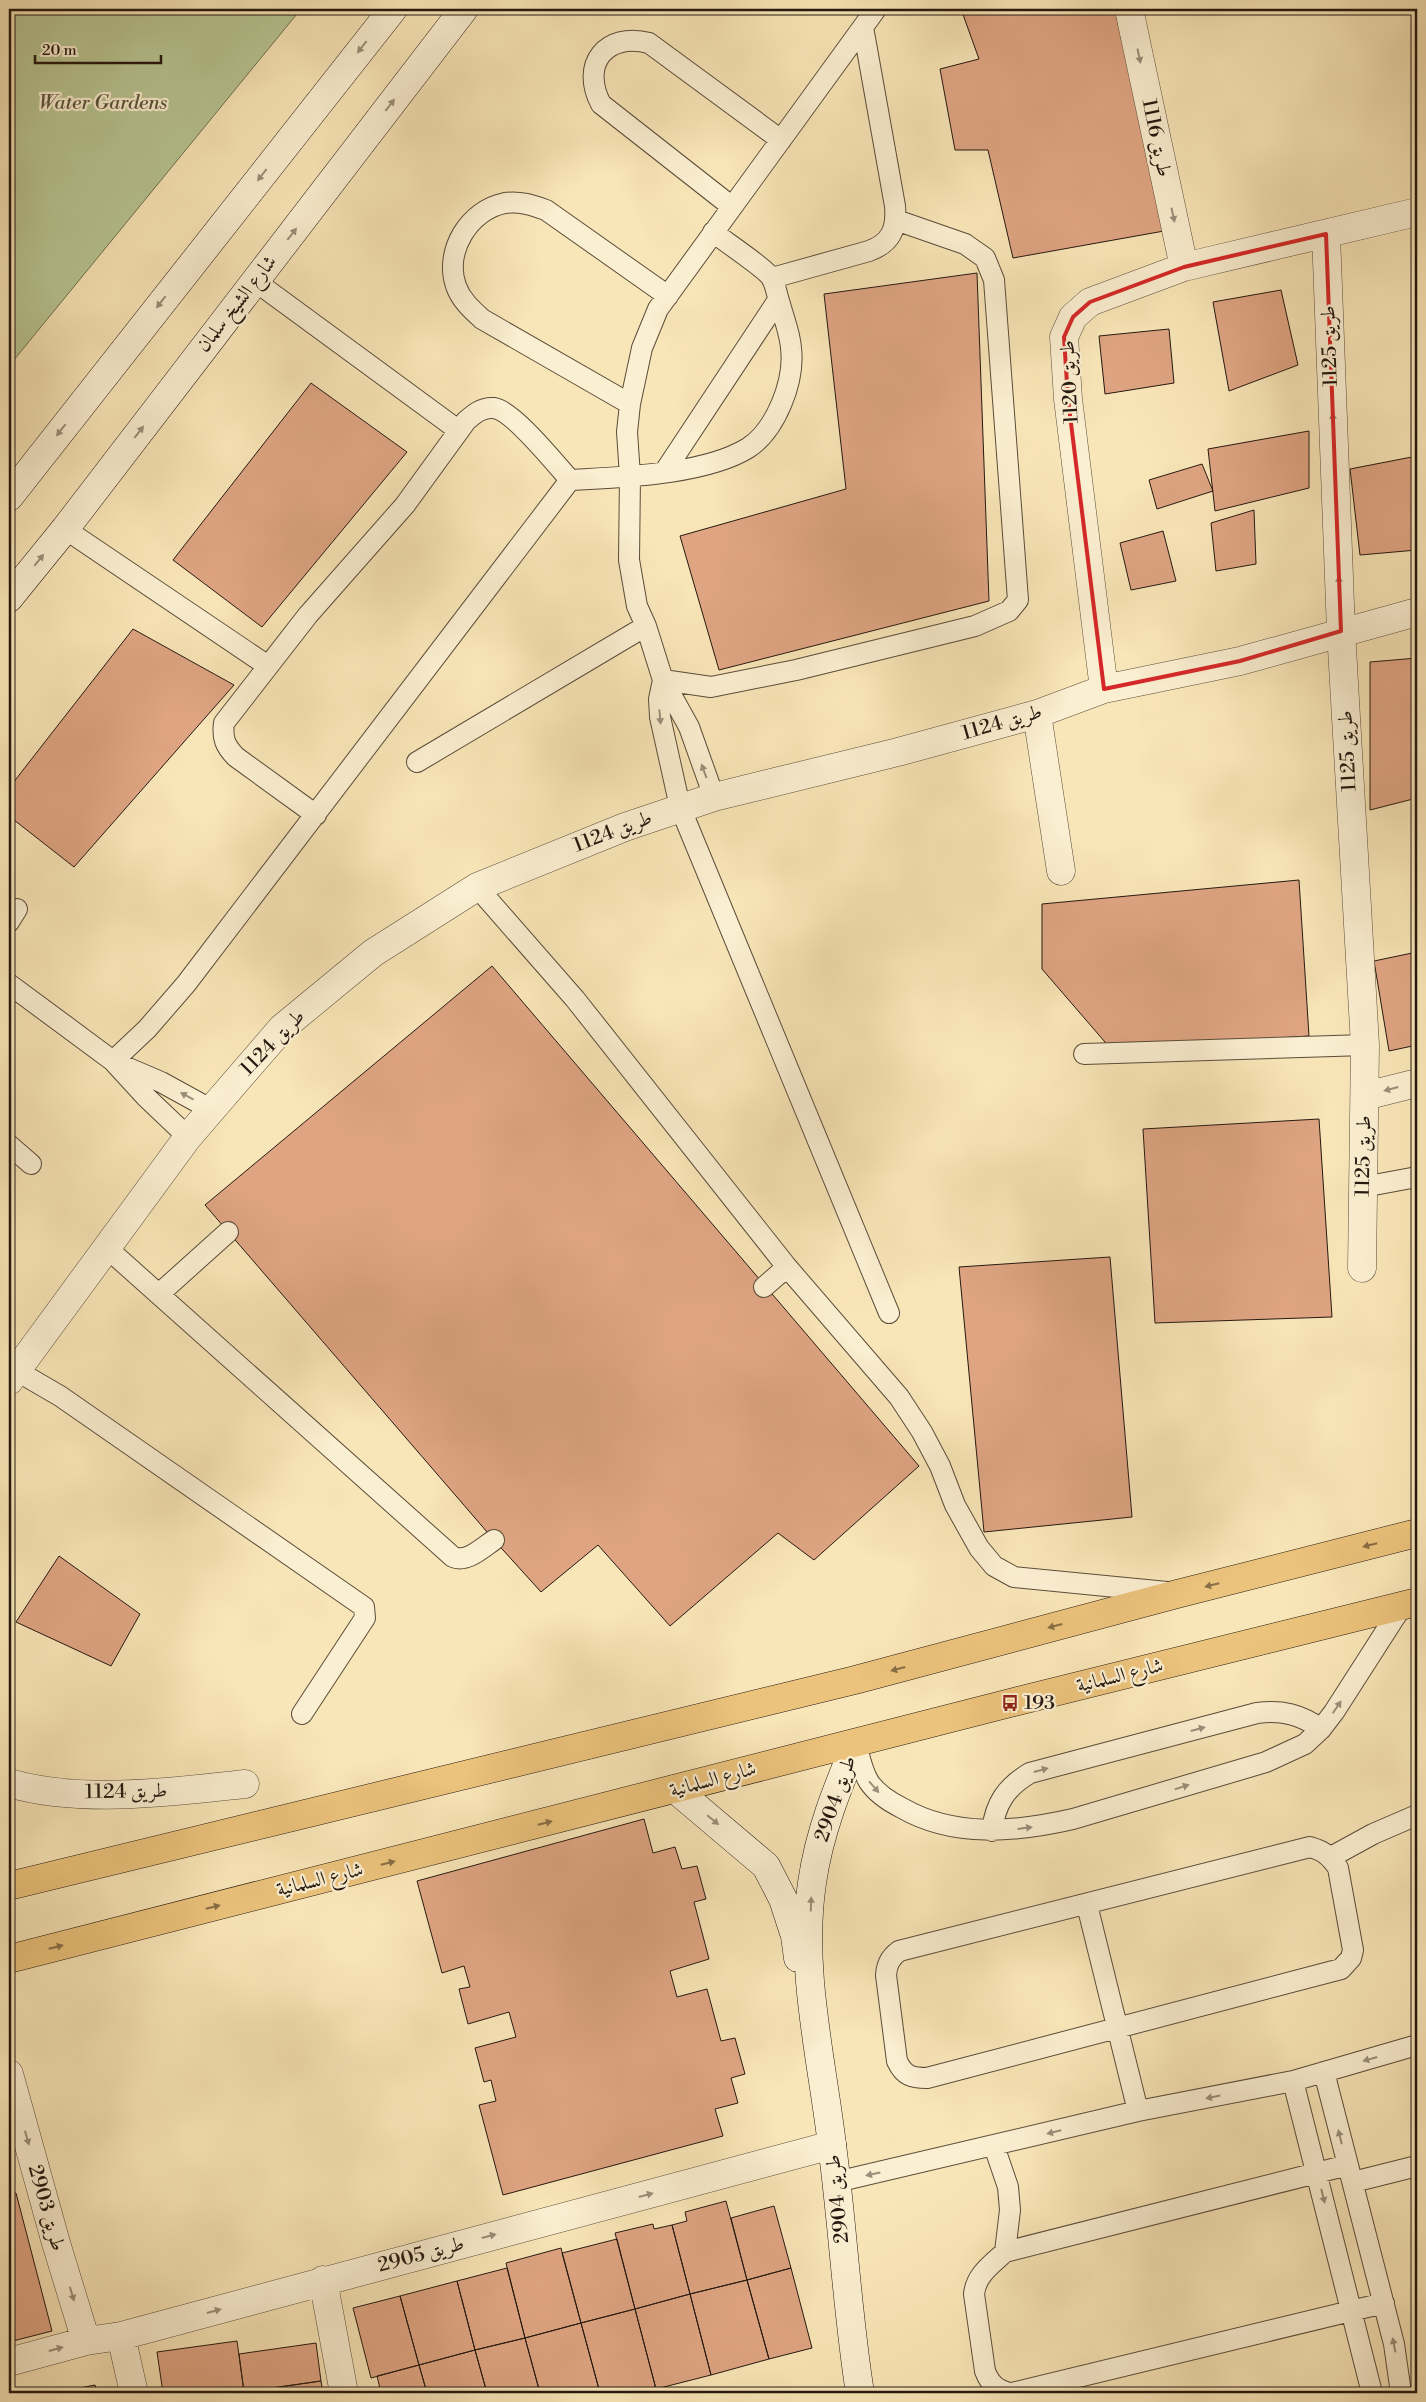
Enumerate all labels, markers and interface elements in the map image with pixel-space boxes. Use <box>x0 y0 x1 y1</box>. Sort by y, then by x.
scale bar <box>35 32 161 64</box>
one-way arrow <box>357 40 368 53</box>
text: 20 m <box>42 41 77 60</box>
one-way arrow <box>1135 49 1143 64</box>
park label: Water Gardens <box>39 91 168 116</box>
street label: طريق 1116 <box>1136 97 1176 179</box>
one-way arrow <box>385 99 396 112</box>
one-way arrow <box>256 168 267 181</box>
one-way arrow <box>1169 208 1177 223</box>
one-way arrow <box>286 228 297 241</box>
street label: شارع الشيخ سلمان <box>191 250 286 360</box>
one-way arrow <box>156 296 167 309</box>
street label: طريق 1125 <box>1316 305 1344 387</box>
street label: طريق 1120 <box>1055 340 1085 424</box>
one-way arrow <box>1329 412 1337 428</box>
one-way arrow <box>55 423 66 436</box>
one-way arrow <box>133 426 144 439</box>
one-way arrow <box>34 554 45 567</box>
one-way arrow <box>1335 574 1343 590</box>
street label: طريق 1124 <box>959 700 1045 746</box>
one-way arrow <box>656 709 664 725</box>
street label: طريق 1125 <box>1333 710 1363 792</box>
one-way arrow <box>700 763 708 778</box>
street label: طريق 1124 <box>570 806 656 858</box>
street label: طريق 1124 <box>235 1005 311 1081</box>
one-way arrow <box>1384 1086 1399 1094</box>
one-way arrow <box>180 1092 193 1101</box>
street label: طريق 1125 <box>1351 1115 1377 1197</box>
one-way arrow <box>1362 1541 1378 1549</box>
one-way arrow <box>1205 1581 1220 1589</box>
one-way arrow <box>1048 1623 1063 1631</box>
street label: شارع السلمانية <box>1074 1653 1167 1703</box>
one-way arrow <box>891 1665 906 1673</box>
place label: 193 <box>1024 1691 1055 1716</box>
bus stop icon: 193 <box>1000 1693 1020 1713</box>
one-way arrow <box>1332 1700 1342 1714</box>
one-way arrow <box>1190 1725 1205 1733</box>
street label: طريق 2904 <box>810 1753 862 1845</box>
street label: شارع السلمانية <box>667 1756 760 1807</box>
one-way arrow <box>1033 1766 1048 1774</box>
street label: طريق 1124 <box>85 1779 167 1805</box>
one-way arrow <box>869 1780 880 1793</box>
one-way arrow <box>1174 1783 1189 1791</box>
one-way arrow <box>706 1815 719 1826</box>
one-way arrow <box>538 1818 553 1826</box>
one-way arrow <box>1017 1824 1033 1832</box>
street label: شارع السلمانية <box>274 1857 367 1907</box>
one-way arrow <box>380 1859 395 1867</box>
one-way arrow <box>807 1895 815 1911</box>
one-way arrow <box>206 1903 221 1911</box>
one-way arrow <box>49 1943 64 1951</box>
one-way arrow <box>1363 2055 1378 2063</box>
one-way arrow <box>1204 2093 1220 2101</box>
one-way arrow <box>1046 2128 1061 2136</box>
one-way arrow <box>1336 2129 1344 2144</box>
one-way arrow <box>23 2130 31 2145</box>
street label: طريق 2904 <box>821 2153 855 2245</box>
street label: طريق 2903 <box>22 2162 70 2254</box>
one-way arrow <box>865 2170 880 2178</box>
one-way arrow <box>1319 2189 1327 2204</box>
one-way arrow <box>638 2191 653 2199</box>
street label: طريق 2905 <box>375 2231 467 2279</box>
one-way arrow <box>481 2232 496 2240</box>
one-way arrow <box>68 2286 76 2301</box>
one-way arrow <box>206 2306 221 2314</box>
one-way arrow <box>1390 2337 1398 2353</box>
one-way arrow <box>48 2345 63 2353</box>

